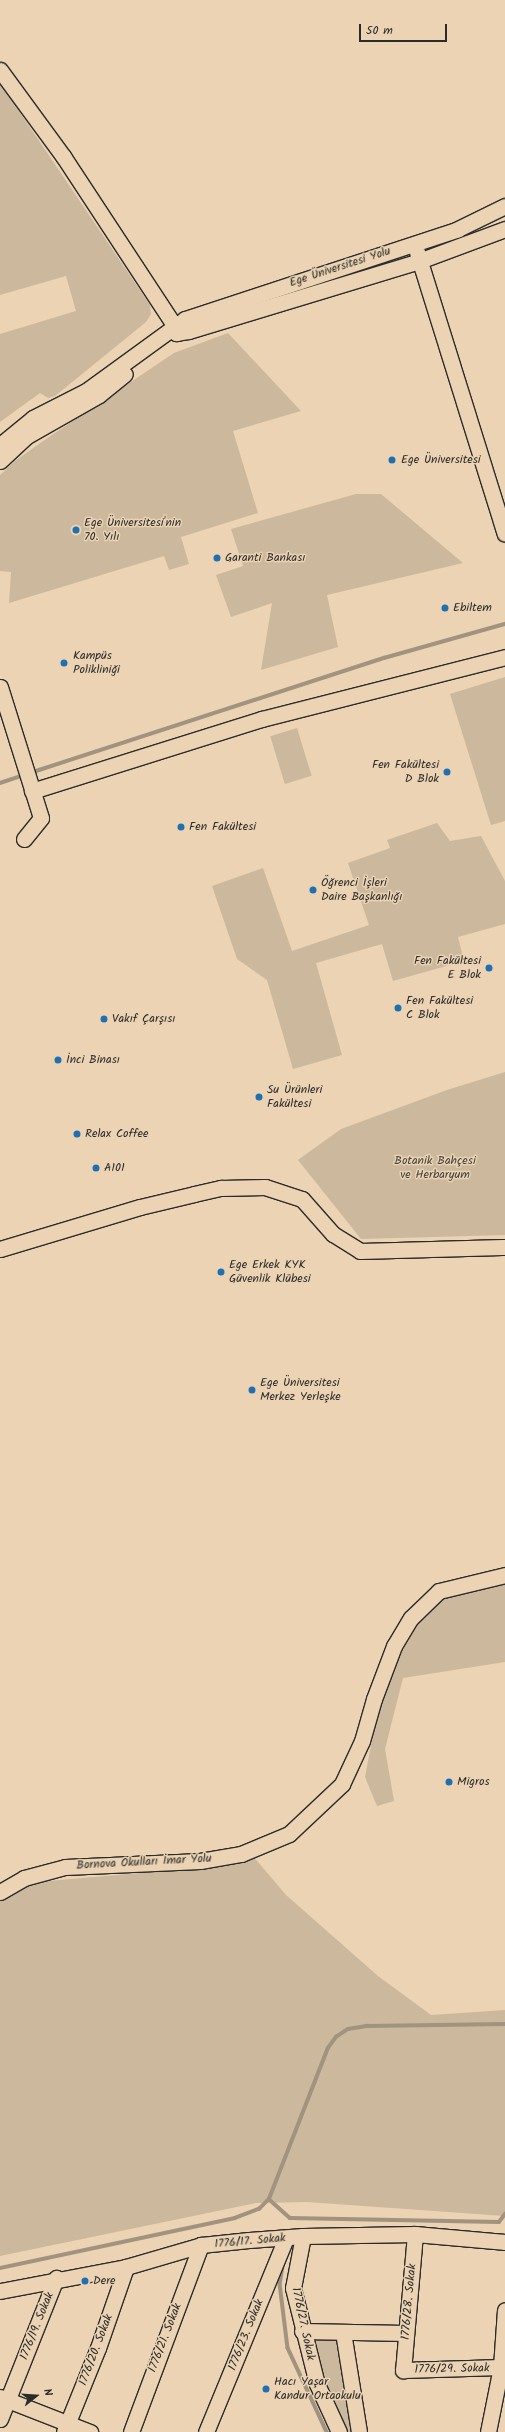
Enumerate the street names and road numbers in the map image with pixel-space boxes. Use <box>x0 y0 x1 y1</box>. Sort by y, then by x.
street label: Ege Üniversitesi Yolu <box>288 244 392 290</box>
street label: Bornova Okulları İmar Yolu <box>76 1851 212 1873</box>
street label: 1776/17. Sokak <box>214 2231 286 2251</box>
street label: 1776/28. Sokak <box>399 2263 419 2341</box>
street label: 1776/27. Sokak <box>288 2286 318 2362</box>
street label: 1776/19. Sokak <box>17 2290 57 2362</box>
street label: 1776/23. Sokak <box>225 2297 267 2373</box>
street label: 1776/21. Sokak <box>145 2301 185 2375</box>
street label: 1776/20. Sokak <box>76 2312 116 2388</box>
street label: 1776/29. Sokak <box>414 2361 490 2377</box>

